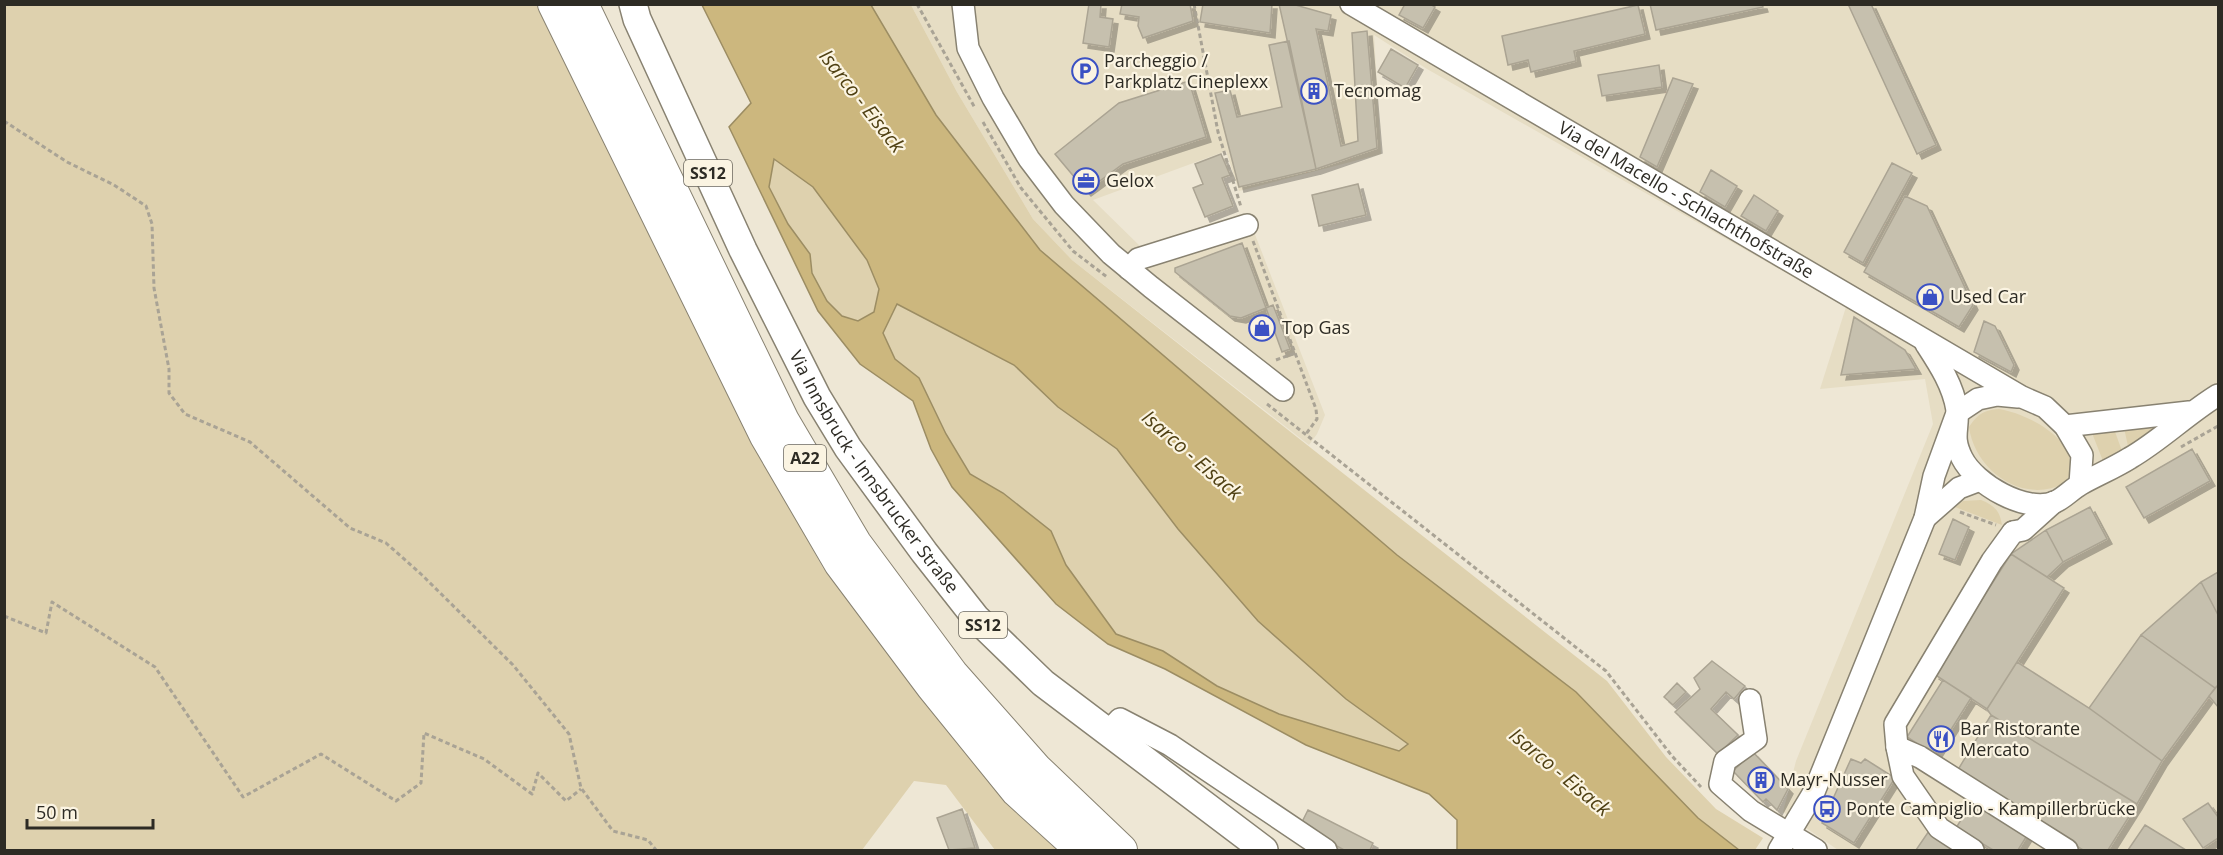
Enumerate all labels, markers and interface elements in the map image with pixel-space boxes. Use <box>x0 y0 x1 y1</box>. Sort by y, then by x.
water label: Isarco - Eisack <box>813 43 912 159</box>
place label: Parcheggio / Parkplatz Cineplexx <box>1104 48 1269 93</box>
parking icon: Parcheggio / Parkplatz Cineplexx <box>1070 56 1100 86</box>
building icon: Tecnomag <box>1299 76 1329 106</box>
place label: Tecnomag <box>1334 78 1421 102</box>
street label: Via del Macello - Schlachthofstraße <box>1554 115 1818 283</box>
road number: SS12 <box>684 160 732 186</box>
office icon: Gelox <box>1071 166 1101 196</box>
place label: Gelox <box>1106 168 1155 192</box>
shop icon: Used Car <box>1915 282 1945 312</box>
place label: Used Car <box>1950 284 2027 308</box>
shop icon: Top Gas <box>1247 313 1277 343</box>
place label: Top Gas <box>1282 315 1350 339</box>
street label: Via Innsbruck - Innsbrucker Straße <box>784 346 965 598</box>
water label: Isarco - Eisack <box>1137 404 1249 506</box>
road number: A22 <box>784 445 826 471</box>
road number: SS12 <box>959 612 1007 638</box>
place label: Bar Ristorante Mercato <box>1960 716 2080 761</box>
water label: Isarco - Eisack <box>1504 721 1618 823</box>
restaurant icon: Bar Ristorante Mercato <box>1926 724 1956 754</box>
building icon: Mayr-Nusser <box>1746 765 1776 795</box>
place label: Mayr-Nusser <box>1780 767 1888 791</box>
scale bar <box>27 792 153 830</box>
bus stop icon: Ponte Campiglio - Kampillerbrücke <box>1812 794 1842 824</box>
place label: Ponte Campiglio - Kampillerbrücke <box>1846 796 2136 820</box>
text: 50 m <box>36 800 78 824</box>

